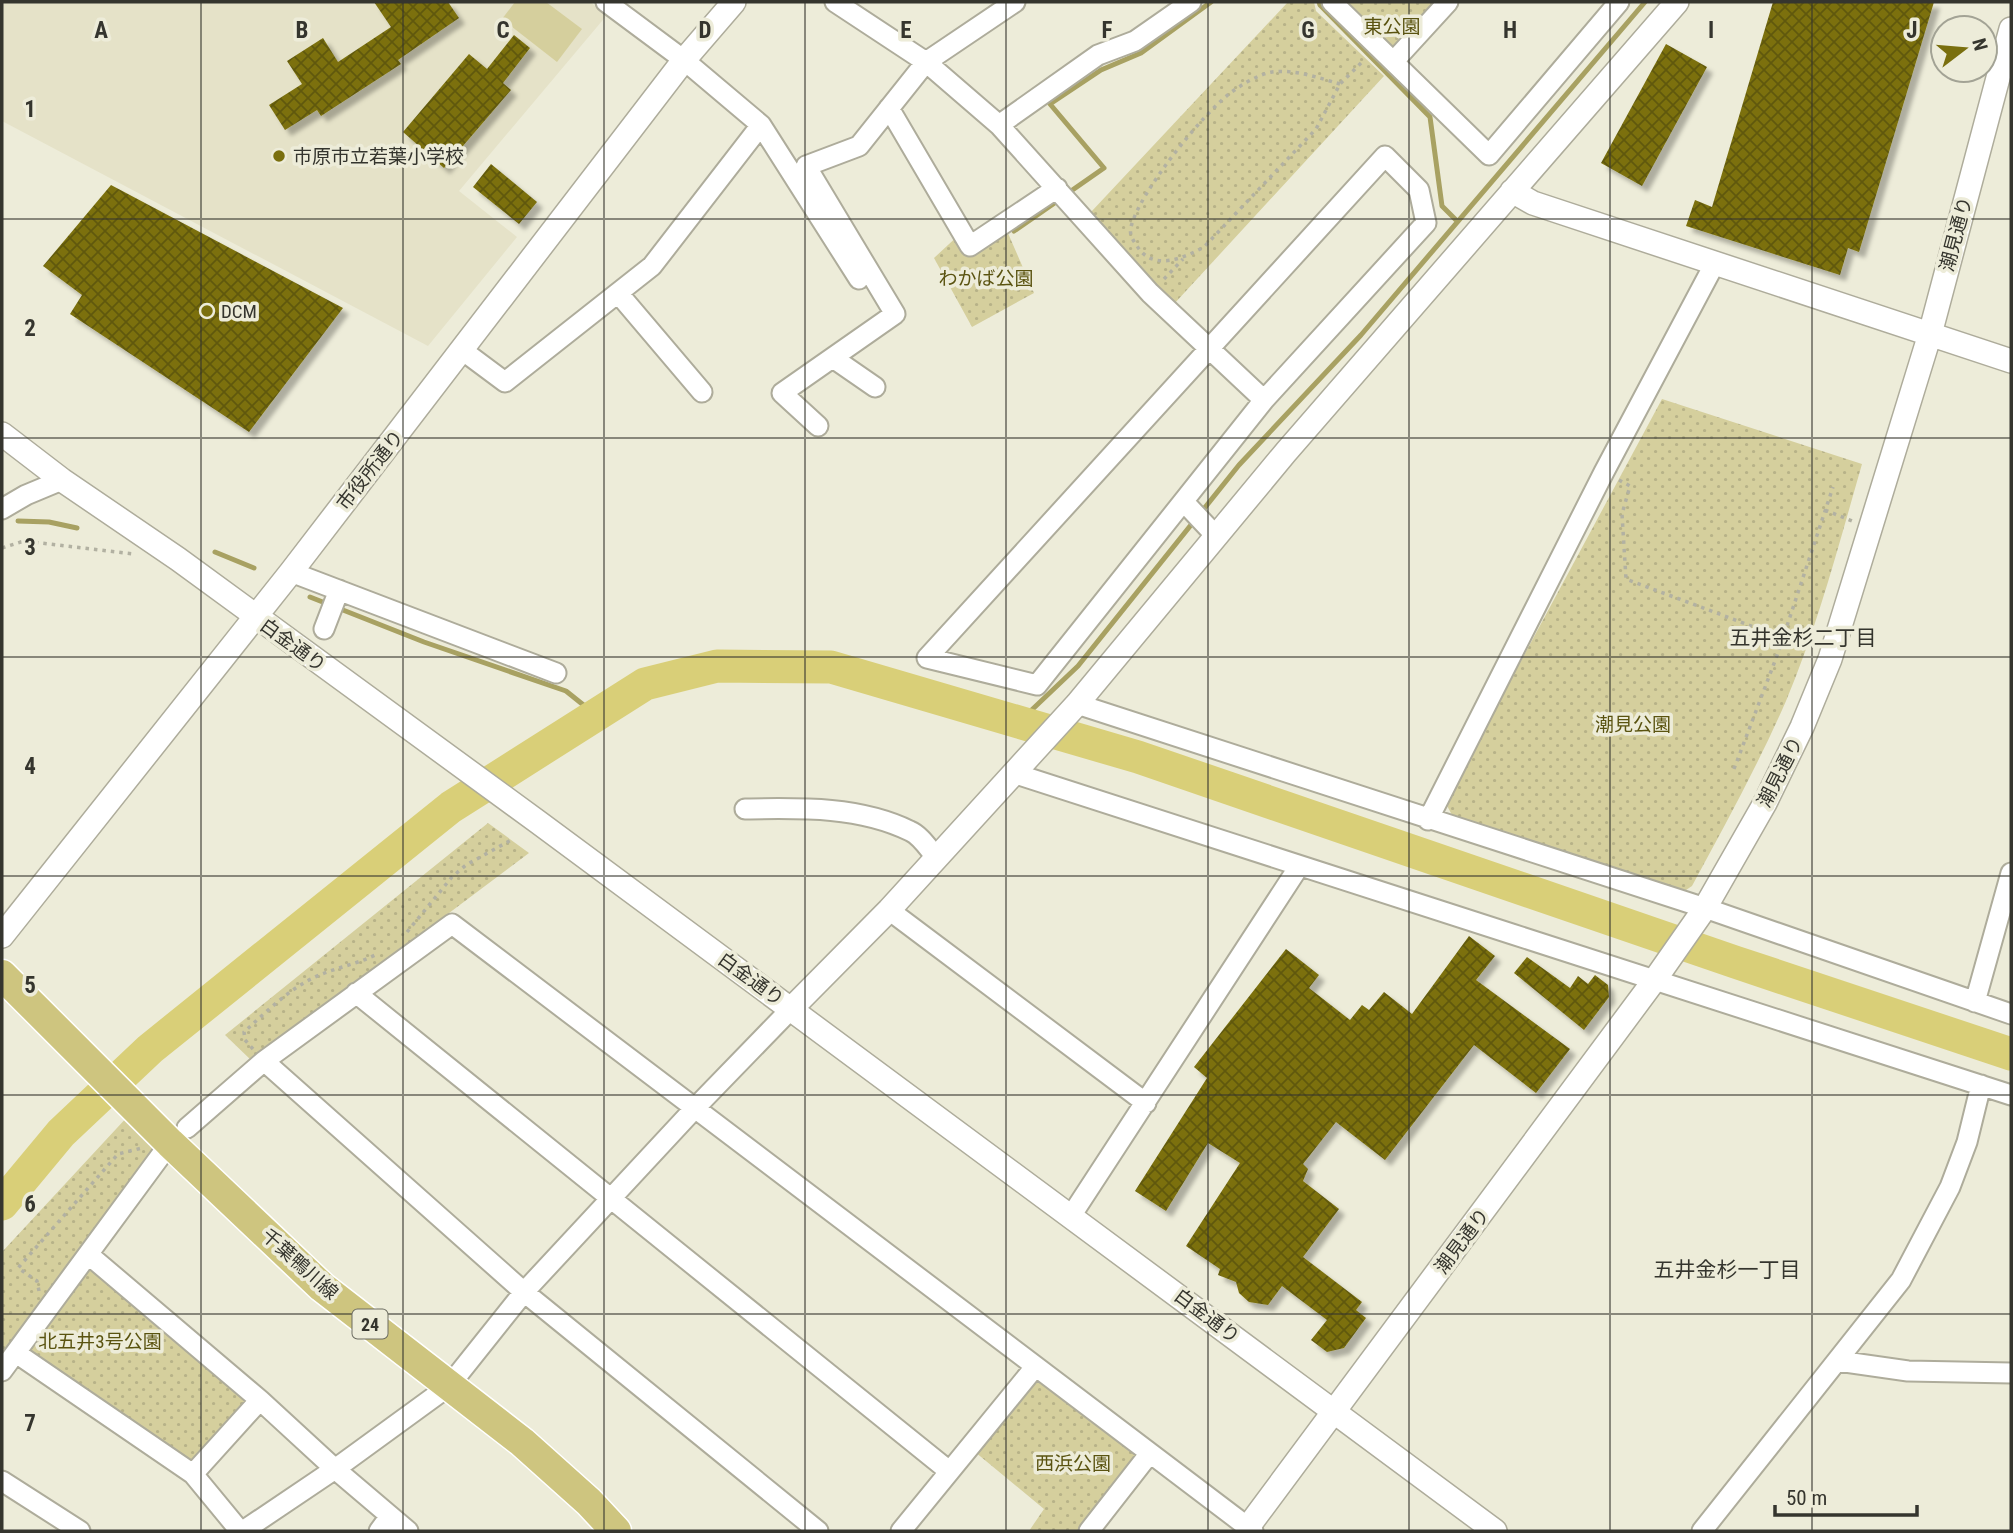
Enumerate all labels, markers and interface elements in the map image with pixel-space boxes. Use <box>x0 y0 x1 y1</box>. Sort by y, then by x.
north arrow <box>1929 14 1999 84</box>
park label: 東公園 <box>1363 15 1421 38</box>
text: A <box>94 17 108 44</box>
text: B <box>296 17 308 44</box>
text: C <box>496 17 510 44</box>
text: D <box>699 17 712 44</box>
text: E <box>900 17 912 44</box>
text: F <box>1102 17 1113 44</box>
text: G <box>1301 17 1315 44</box>
text: H <box>1503 17 1517 44</box>
text: I <box>1708 17 1714 44</box>
text: J <box>1906 17 1918 44</box>
text: N <box>1967 36 1993 53</box>
text: 1 <box>24 96 36 123</box>
place label: 市原市立若葉小学校 <box>293 145 464 168</box>
marker: 市原市立若葉小学校 <box>271 148 287 164</box>
street label: 潮見通り <box>1935 194 1977 274</box>
park label: わかば公園 <box>938 267 1034 290</box>
place label: DCM <box>221 300 257 323</box>
marker: DCM <box>199 303 215 319</box>
text: 2 <box>24 315 36 342</box>
street label: 市役所通り <box>332 425 408 515</box>
text: 3 <box>24 534 36 561</box>
street label: 白金通り <box>255 613 331 677</box>
district label: 五井金杉二丁目 <box>1730 626 1877 650</box>
park label: 潮見公園 <box>1595 713 1671 736</box>
street label: 潮見通り <box>1752 733 1808 811</box>
text: 4 <box>24 753 36 780</box>
street label: 白金通り <box>713 947 789 1011</box>
text: 5 <box>24 972 36 999</box>
text: 6 <box>24 1191 36 1218</box>
street label: 潮見通り <box>1430 1204 1494 1278</box>
street label: 千葉鴨川線 <box>257 1224 343 1304</box>
district label: 五井金杉一丁目 <box>1654 1258 1801 1282</box>
street label: 白金通り <box>1170 1284 1244 1348</box>
road number: 24 <box>352 1310 388 1338</box>
park label: 北五井3号公園 <box>38 1330 162 1353</box>
text: 7 <box>24 1410 36 1437</box>
park label: 西浜公園 <box>1035 1452 1111 1475</box>
scale bar <box>1775 1474 1917 1518</box>
text: 50 m <box>1786 1486 1827 1510</box>

